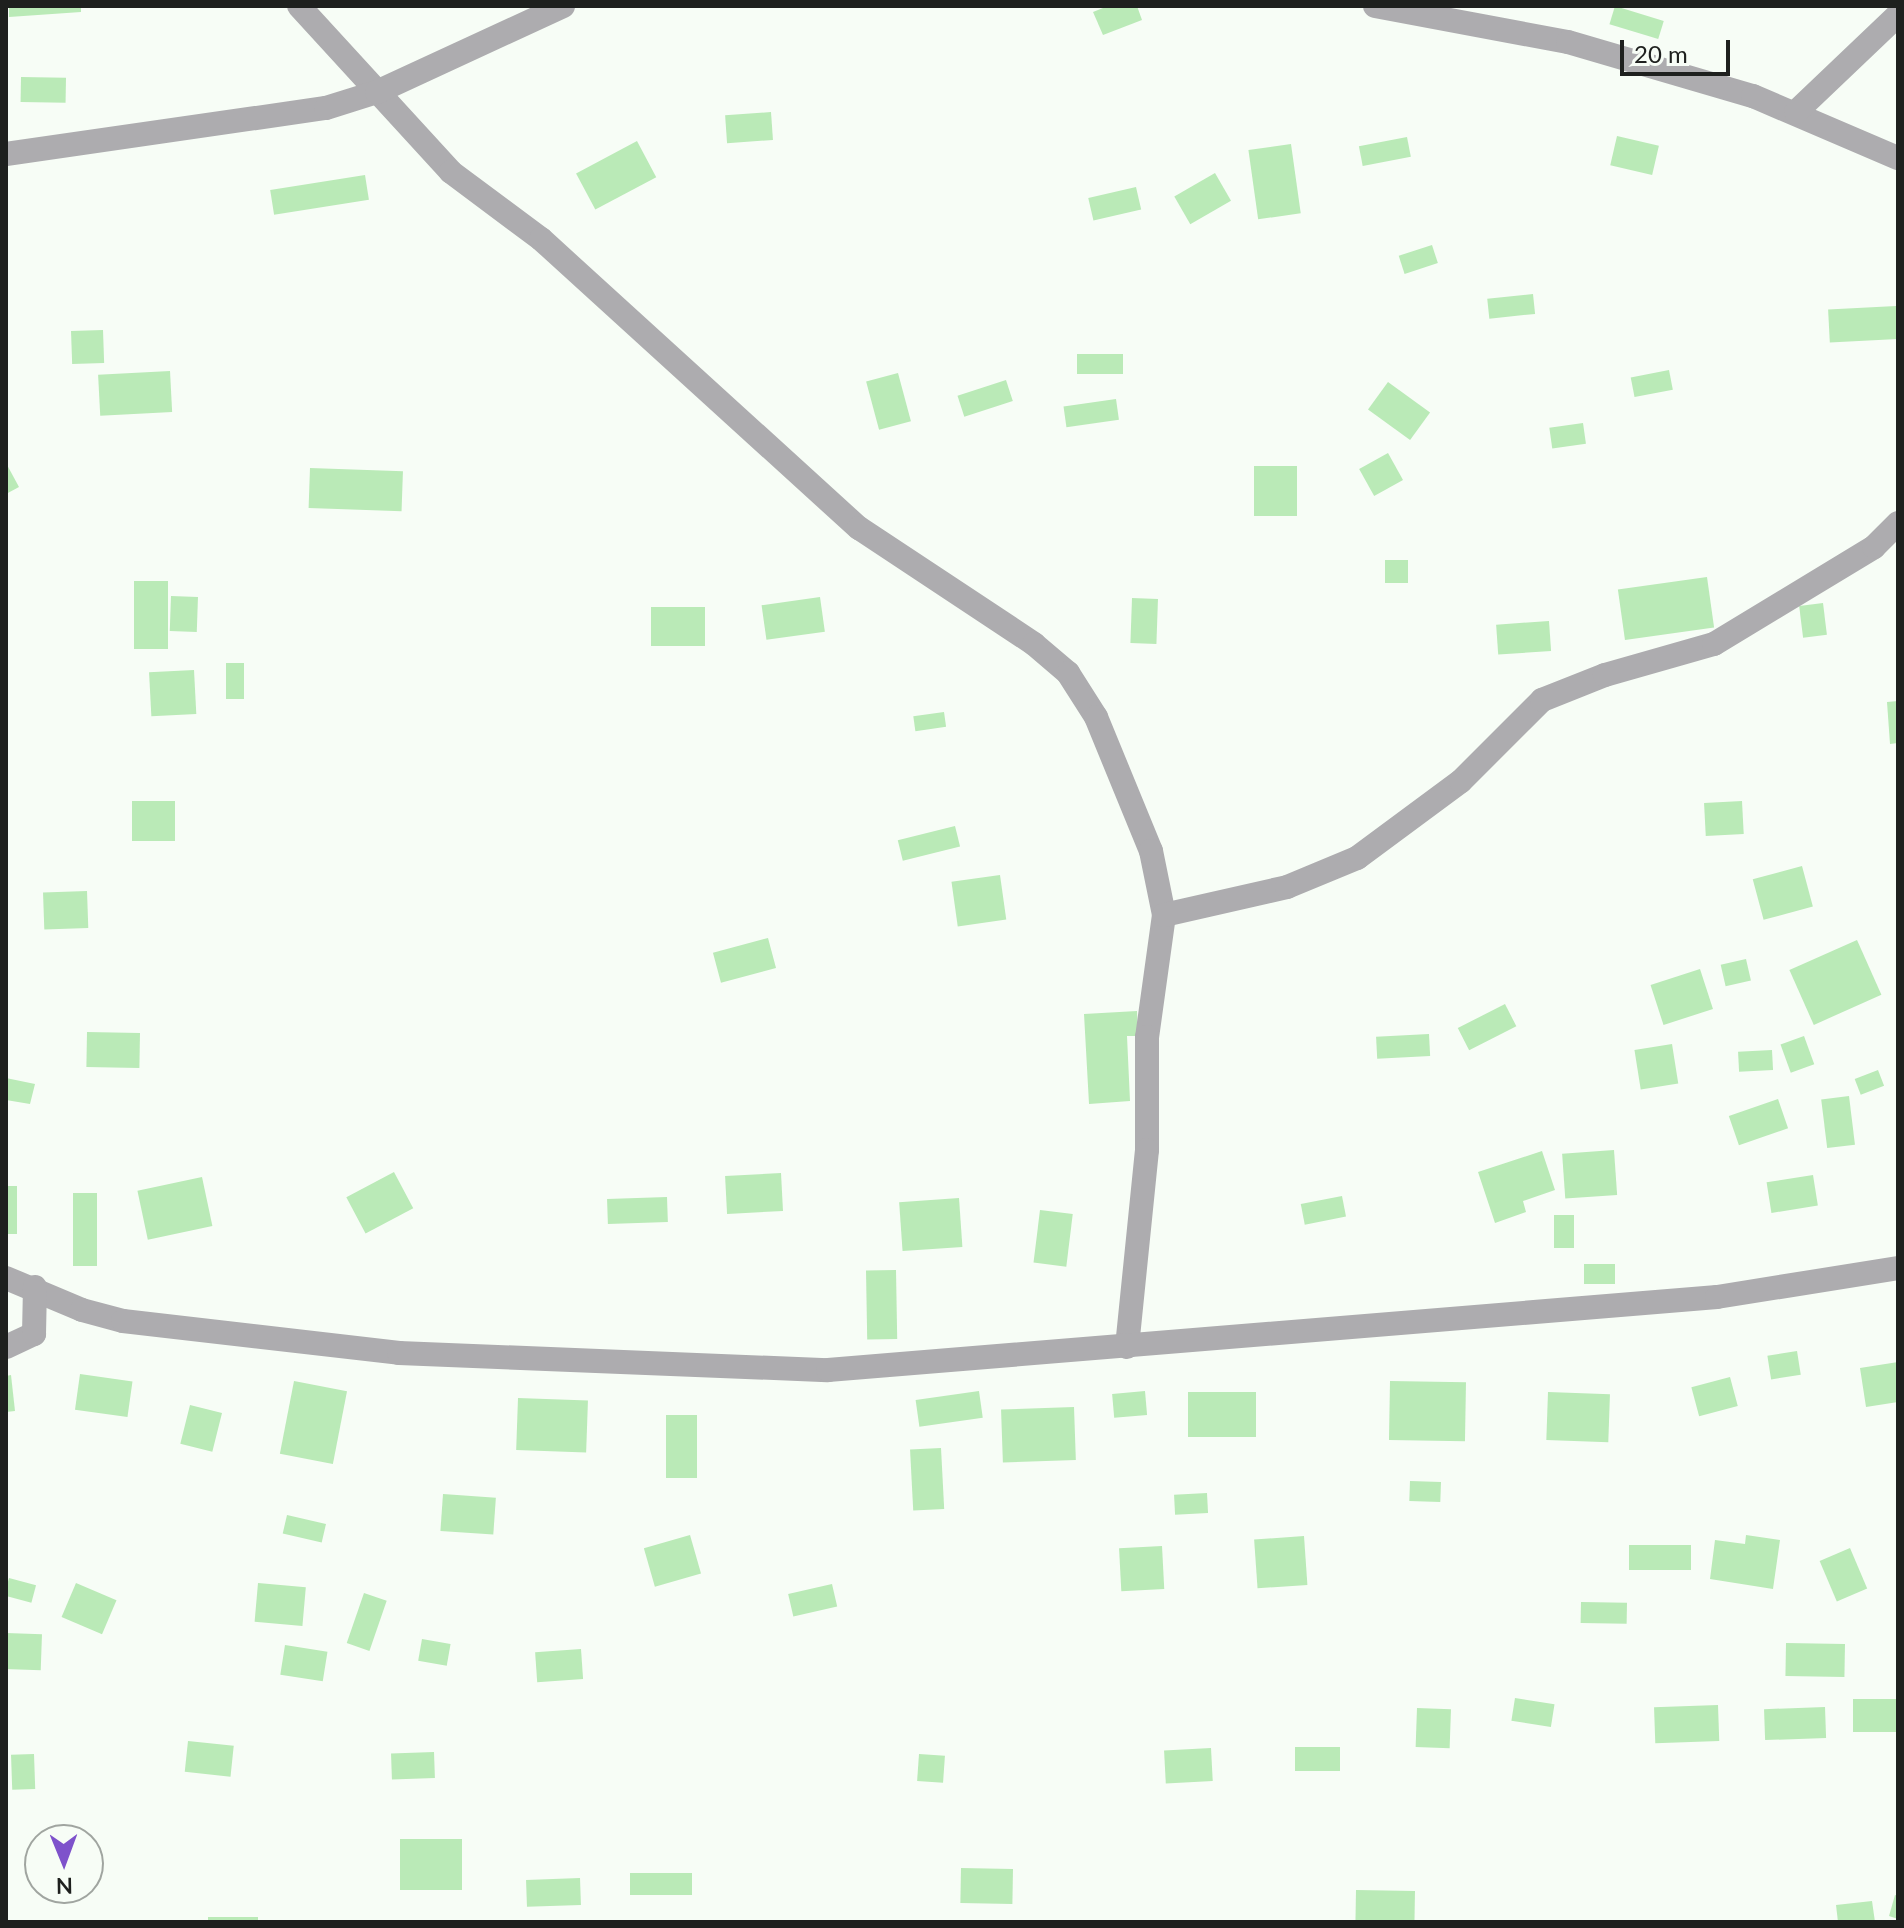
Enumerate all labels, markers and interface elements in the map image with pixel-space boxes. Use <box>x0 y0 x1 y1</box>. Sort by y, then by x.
scale bar <box>1624 24 1734 74</box>
text: 20 m <box>1634 39 1688 68</box>
north arrow <box>24 1824 104 1904</box>
text: N <box>56 1873 73 1900</box>

